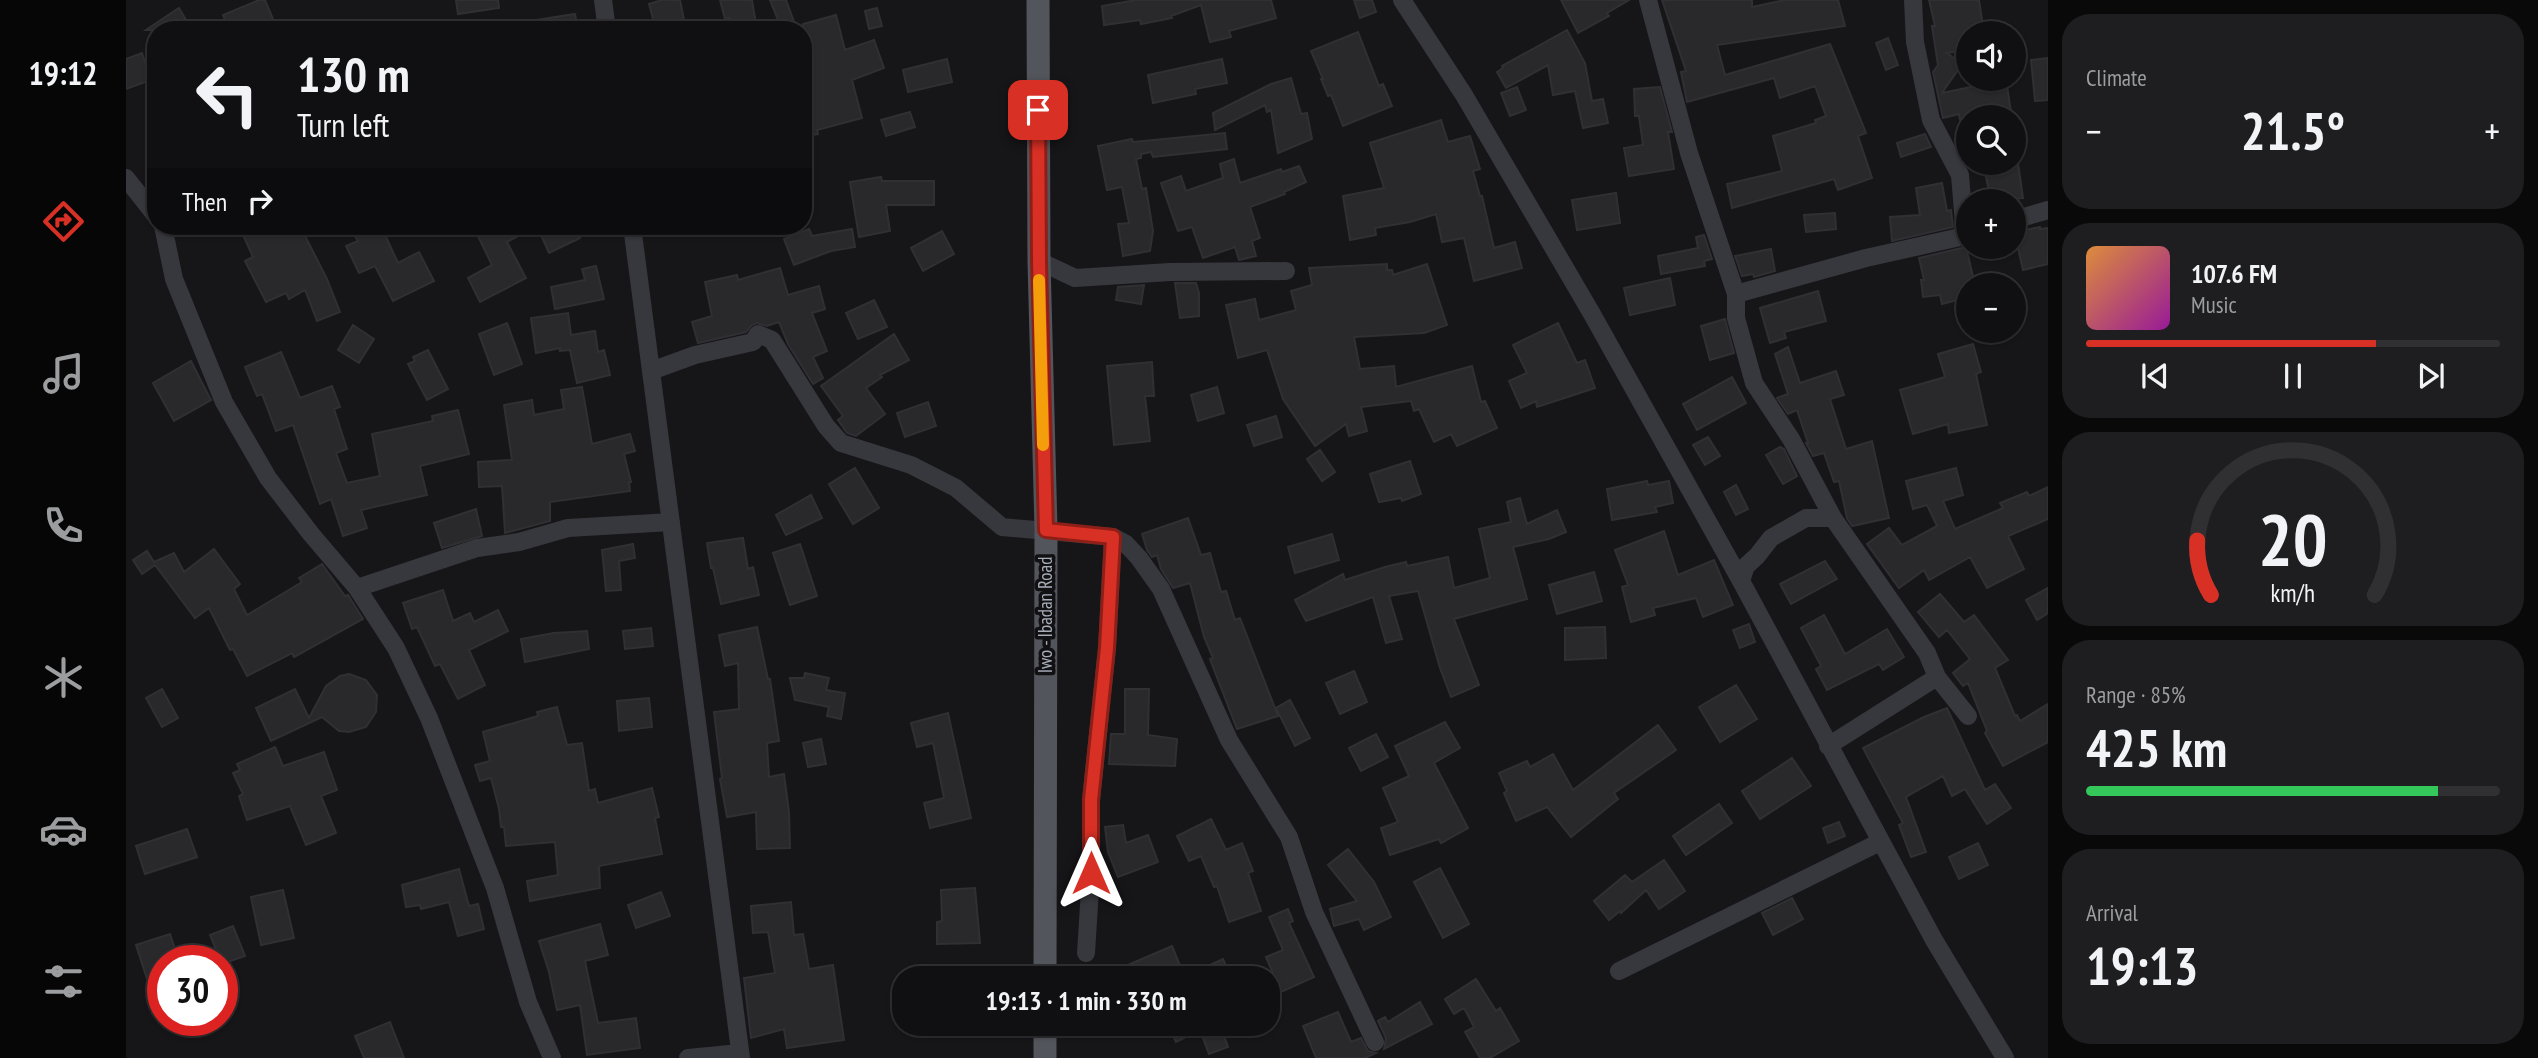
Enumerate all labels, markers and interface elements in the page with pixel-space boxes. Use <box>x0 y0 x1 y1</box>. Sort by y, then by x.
map controls <box>1956 21 2026 343</box>
button: sound <box>1956 21 2026 91</box>
text: 130 m <box>297 42 410 106</box>
icon: left <box>182 49 273 140</box>
text: 19:12 <box>28 52 98 94</box>
text: Climate <box>2086 63 2147 92</box>
pin <box>1008 80 1068 140</box>
icon: arrive <box>1019 91 1057 129</box>
text: 21.5° <box>2241 97 2345 164</box>
text: Turn left <box>297 104 389 146</box>
button: search <box>1956 105 2026 175</box>
text: − <box>2086 106 2102 155</box>
text: + <box>2484 106 2500 155</box>
icon: right <box>241 182 279 220</box>
text: Then <box>182 185 227 218</box>
button: + <box>1956 189 2026 259</box>
icon: directions <box>39 197 88 246</box>
text: 107.6 FM <box>2191 257 2277 290</box>
button: − <box>1956 273 2026 343</box>
text: Music <box>2191 290 2237 319</box>
icon: music <box>39 349 88 398</box>
icon: previous <box>2136 357 2174 395</box>
icon: pause <box>2274 357 2312 395</box>
icon: next <box>2412 357 2450 395</box>
text: 20 <box>2258 491 2328 585</box>
icon: phone <box>39 501 88 550</box>
street label: Iwo - Ibadan Road <box>1033 557 1057 673</box>
text: km/h <box>2271 577 2315 609</box>
icon: climate <box>39 653 88 702</box>
text: Range · 85% <box>2086 680 2186 709</box>
text: 425 km <box>2086 714 2227 781</box>
icon: car <box>39 805 88 854</box>
position arrow <box>1054 836 1128 910</box>
text: Arrival <box>2086 898 2138 927</box>
text: 19:13 <box>2086 932 2198 999</box>
speed limit sign: 30 <box>147 945 238 1036</box>
icon: filters <box>39 957 88 1006</box>
text: 19:13 · 1 min · 330 m <box>986 984 1186 1017</box>

